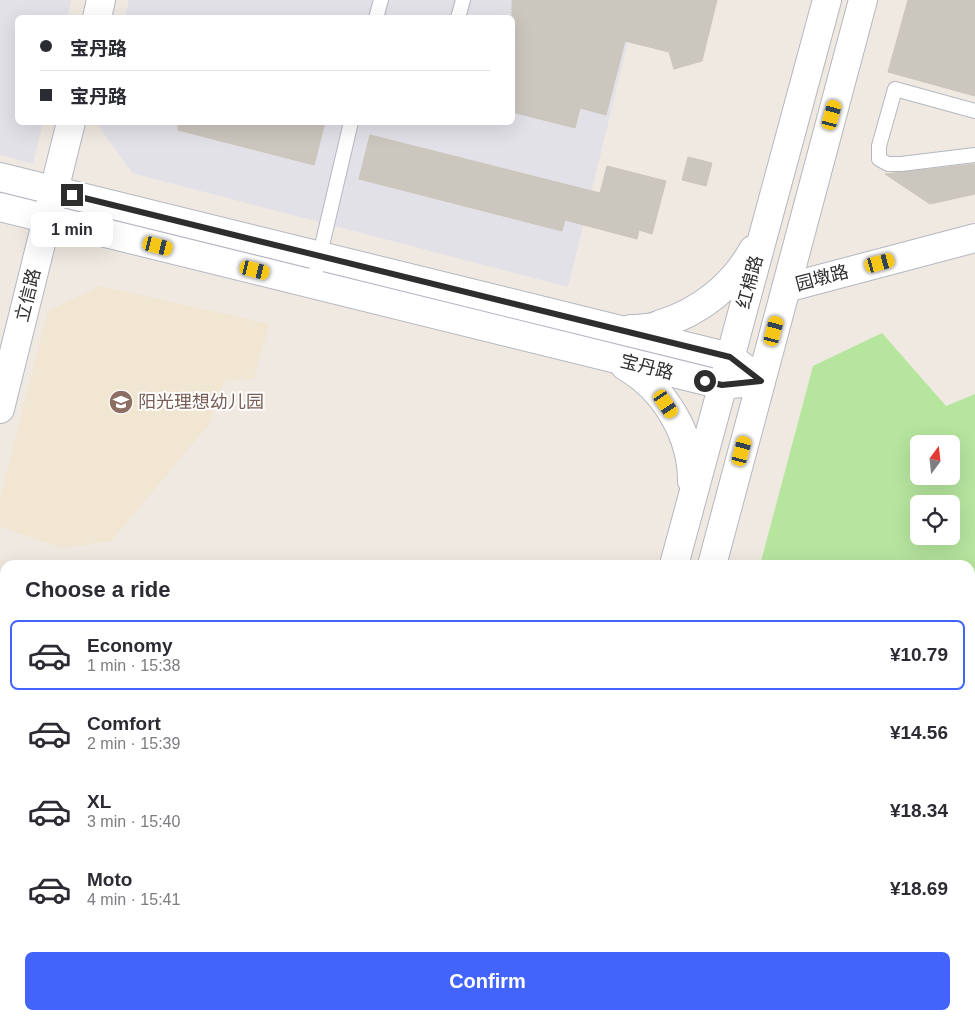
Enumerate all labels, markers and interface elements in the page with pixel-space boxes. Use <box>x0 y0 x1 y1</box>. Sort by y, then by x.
text: 宝丹路 <box>70 38 127 59</box>
text: 宝丹路 <box>70 86 127 107</box>
car <box>820 99 843 131</box>
route end <box>61 184 83 206</box>
callout: 1 min <box>31 212 113 248</box>
text: 1 min <box>51 221 93 238</box>
car <box>141 235 174 257</box>
car <box>863 252 896 274</box>
street label: 红棉路 <box>733 253 767 311</box>
car <box>238 259 271 281</box>
street label: 园墩路 <box>793 261 851 295</box>
street label: 立信路 <box>12 266 44 324</box>
car <box>762 315 785 347</box>
street label: 宝丹路 <box>618 351 676 383</box>
route start <box>694 370 716 392</box>
car <box>651 387 680 421</box>
school or university icon: 阳光理想幼儿园 <box>108 389 134 415</box>
place label: 阳光理想幼儿园 <box>138 392 264 412</box>
car <box>730 435 753 467</box>
north arrow <box>910 435 960 485</box>
map controls <box>910 435 960 545</box>
button: locate <box>910 495 960 545</box>
text: Choose a ride <box>25 577 170 602</box>
icon: car <box>27 633 72 678</box>
text: Economy <box>87 635 173 656</box>
text: ¥10.79 <box>890 644 948 665</box>
text: 1 min · 15:38 <box>87 657 180 674</box>
icon: car <box>27 711 72 756</box>
text: Comfort <box>87 713 161 734</box>
text: ¥14.56 <box>890 722 948 743</box>
text: 2 min · 15:39 <box>87 735 180 752</box>
icon: car <box>27 789 72 834</box>
text: XL <box>87 791 111 812</box>
text: ¥18.34 <box>890 800 948 821</box>
text: 3 min · 15:40 <box>87 813 180 830</box>
icon: car <box>27 867 72 912</box>
text: Moto <box>87 869 132 890</box>
text: ¥18.69 <box>890 878 948 899</box>
text: 4 min · 15:41 <box>87 891 180 908</box>
button: Confirm <box>25 952 950 1010</box>

